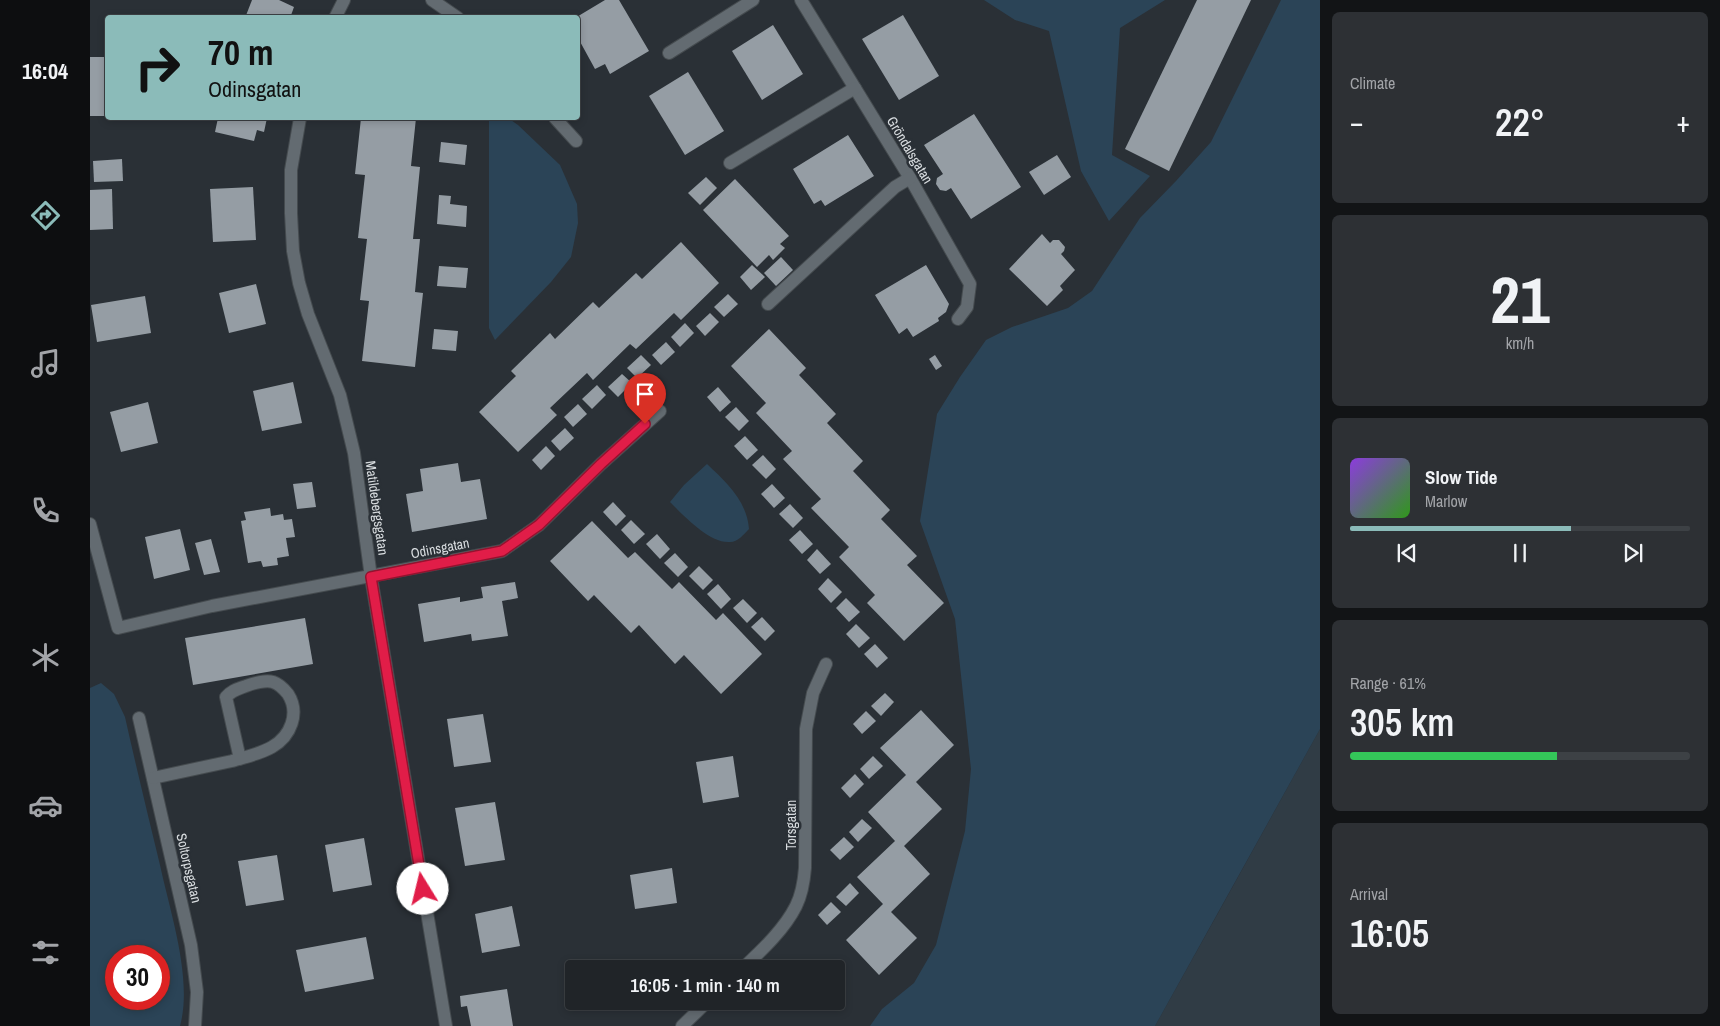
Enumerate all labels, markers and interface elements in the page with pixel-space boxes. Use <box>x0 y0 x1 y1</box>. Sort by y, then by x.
text: 70 m <box>208 29 273 76</box>
icon: right <box>125 35 190 100</box>
text: 16:04 <box>22 56 68 86</box>
text: Climate <box>1350 72 1395 94</box>
text: Odinsgatan <box>208 74 301 104</box>
text: 22° <box>1495 97 1545 148</box>
text: − <box>1350 103 1363 141</box>
text: + <box>1677 103 1690 141</box>
street label: Gröndalsgatan <box>883 113 937 187</box>
icon: directions <box>28 198 63 233</box>
text: 21 <box>1490 256 1550 343</box>
text: km/h <box>1506 332 1534 354</box>
icon: music <box>28 346 63 381</box>
pin <box>624 373 666 424</box>
icon: arrive <box>631 380 659 408</box>
street label: Matildebergsgatan <box>361 460 393 556</box>
text: Slow Tide <box>1425 464 1497 490</box>
text: Marlow <box>1425 490 1467 512</box>
icon: phone <box>28 493 63 528</box>
street label: Odinsgatan <box>409 534 471 562</box>
icon: previous <box>1393 539 1421 567</box>
icon: pause <box>1506 539 1534 567</box>
icon: next <box>1619 539 1647 567</box>
icon: climate <box>28 640 63 675</box>
text: Range · 61% <box>1350 672 1426 694</box>
text: 305 km <box>1350 697 1454 748</box>
icon: car <box>28 788 63 823</box>
street label: Torsgatan <box>782 800 800 850</box>
street label: Soltorpsgatan <box>172 831 206 905</box>
position arrow <box>396 862 448 914</box>
text: Arrival <box>1350 883 1388 905</box>
text: 16:05 <box>1350 908 1429 959</box>
icon: filters <box>28 935 63 970</box>
speed limit sign: 30 <box>105 945 170 1010</box>
text: 16:05 · 1 min · 140 m <box>630 972 780 998</box>

